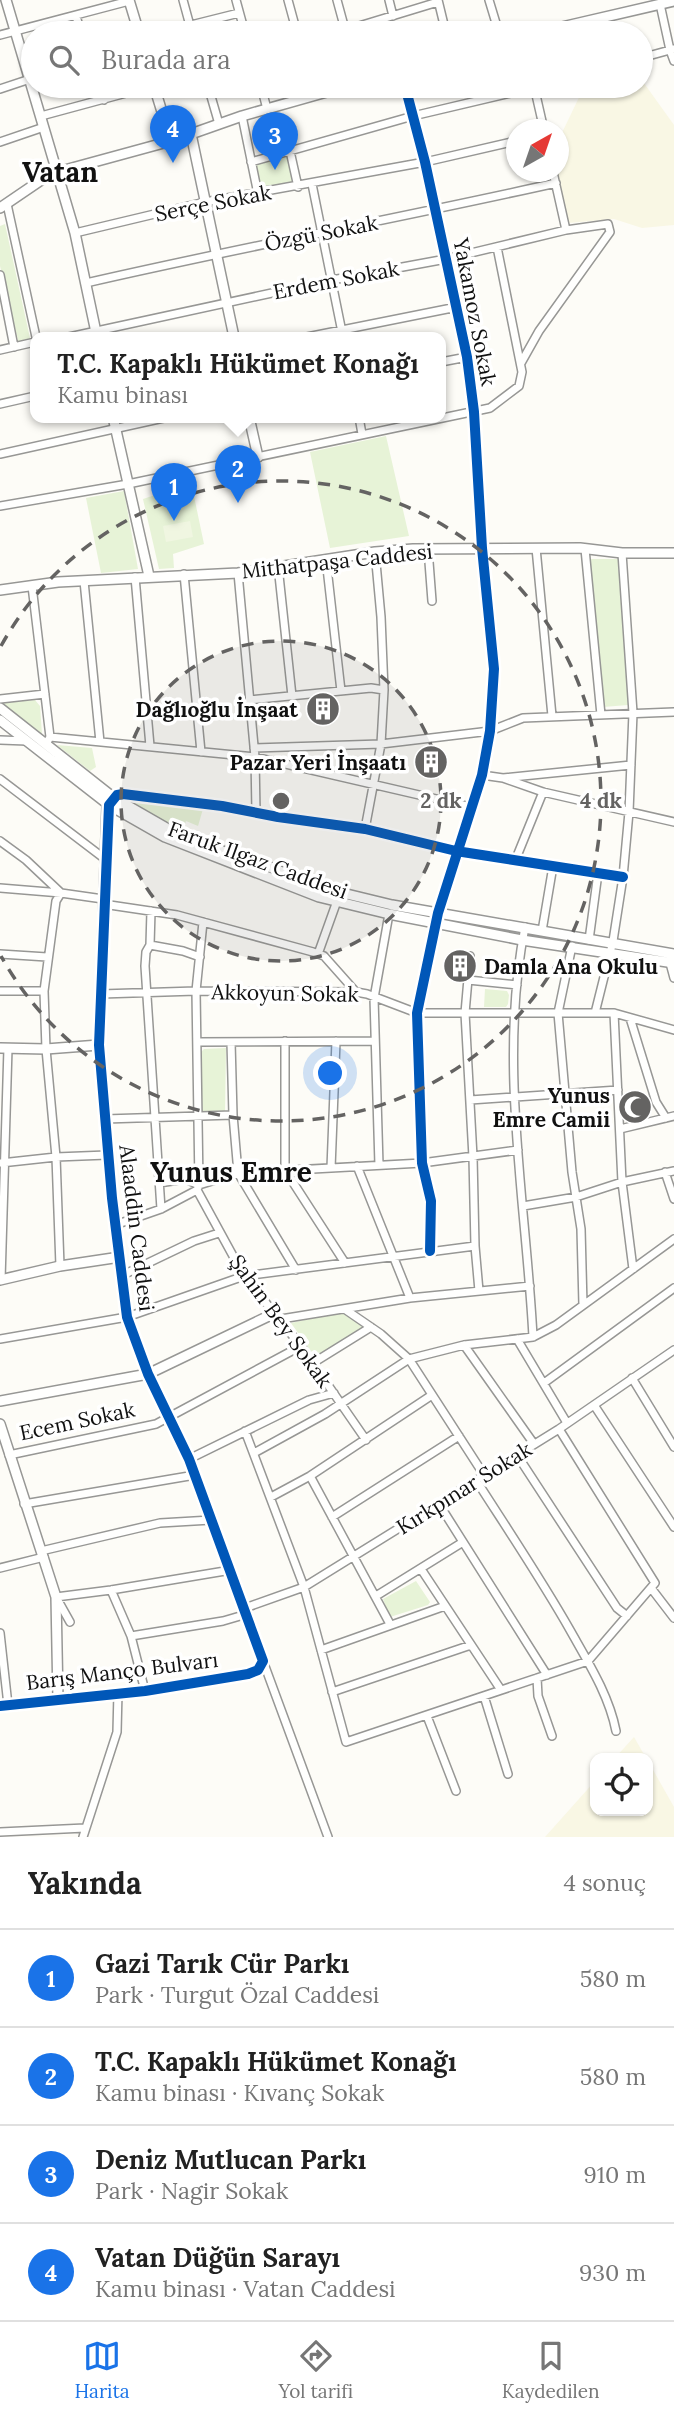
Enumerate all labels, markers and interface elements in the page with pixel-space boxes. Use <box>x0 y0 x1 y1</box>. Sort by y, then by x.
search box <box>21 21 653 98</box>
icon: search <box>45 41 83 79</box>
text: Burada ara <box>101 43 231 76</box>
pin: 4 <box>150 105 196 163</box>
pin: 3 <box>252 112 298 170</box>
north arrow <box>506 119 569 182</box>
district label: Vatan <box>22 154 98 190</box>
street label: Serçe Sokak <box>153 178 274 227</box>
street label: Özgü Sokak <box>262 209 381 257</box>
street label: Yakamoz Sokak <box>447 235 503 389</box>
street label: Erdem Sokak <box>271 254 402 305</box>
popup <box>30 332 446 423</box>
text: T.C. Kapaklı Hükümet Konağı <box>57 347 419 380</box>
text: Kamu binası <box>57 380 188 409</box>
pin: 2 <box>215 445 261 503</box>
pin: 1 <box>151 463 197 521</box>
street label: Mithatpaşa Caddesi <box>240 538 434 584</box>
building icon: Dağlıoğlu İnşaat <box>304 690 342 728</box>
place label: Dağlıoğlu İnşaat <box>136 696 298 723</box>
building icon: Pazar Yeri İnşaatı <box>412 743 450 781</box>
place label: Pazar Yeri İnşaatı <box>229 749 406 776</box>
text: 2 dk <box>420 787 462 814</box>
text: 4 dk <box>580 787 623 814</box>
centre of rings <box>269 789 293 813</box>
street label: Faruk Ilgaz Caddesi <box>165 815 352 905</box>
building icon: Damla Ana Okulu <box>441 947 479 985</box>
place label: Damla Ana Okulu <box>484 953 658 980</box>
street label: Akkoyun Sokak <box>210 978 360 1008</box>
your location <box>313 1056 347 1090</box>
place label: Yunus Emre Camii <box>492 1082 610 1133</box>
mosque icon: Yunus Emre Camii <box>616 1088 654 1126</box>
street label: Alaaddin Caddesi <box>113 1142 161 1313</box>
district label: Yunus Emre <box>150 1154 312 1190</box>
street label: Şahin Bey Sokak <box>224 1249 339 1393</box>
street label: Ecem Sokak <box>17 1395 138 1446</box>
street label: Kırkpınar Sokak <box>391 1435 537 1540</box>
street label: Barış Manço Bulvarı <box>24 1646 220 1696</box>
map controls <box>590 1753 653 1816</box>
button: locate <box>590 1753 653 1816</box>
text: Yakında <box>28 1864 142 1902</box>
text: 4 sonuç <box>563 1868 646 1897</box>
text: Gazi Tarık Cür Parkı <box>95 1947 349 1980</box>
text: 1 <box>46 1964 56 1993</box>
text: 580 m <box>580 1964 646 1993</box>
text: Park · Turgut Özal Caddesi <box>95 1980 379 2009</box>
text: T.C. Kapaklı Hükümet Konağı <box>95 2045 457 2078</box>
text: 2 <box>45 2062 57 2091</box>
text: 580 m <box>580 2062 646 2091</box>
text: Kamu binası · Kıvanç Sokak <box>95 2078 384 2107</box>
text: Deniz Mutlucan Parkı <box>95 2143 366 2176</box>
text: 3 <box>45 2160 57 2189</box>
text: 910 m <box>583 2160 646 2189</box>
text: Park · Nagir Sokak <box>95 2176 288 2205</box>
text: Vatan Düğün Sarayı <box>95 2241 340 2274</box>
text: 4 <box>45 2258 57 2287</box>
text: 930 m <box>579 2258 646 2287</box>
text: Kamu binası · Vatan Caddesi <box>95 2274 396 2303</box>
tab: Harita <box>74 2337 130 2403</box>
tab: Yol tarifi <box>278 2337 353 2403</box>
tab: Kaydedilen <box>502 2337 600 2403</box>

